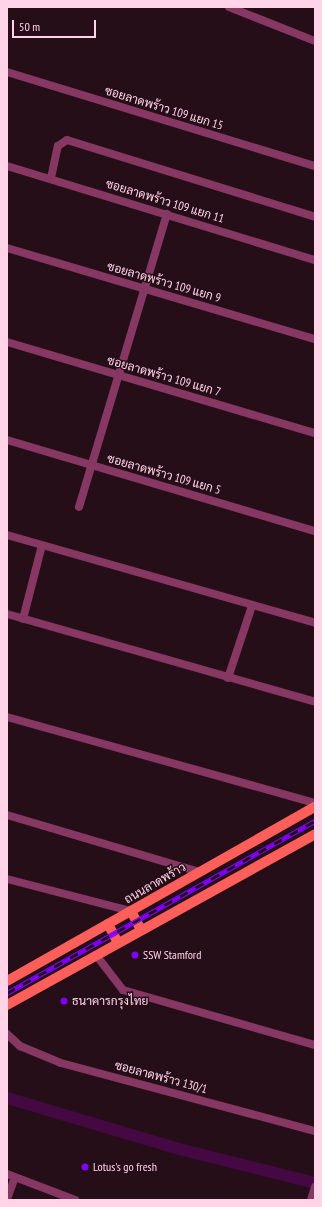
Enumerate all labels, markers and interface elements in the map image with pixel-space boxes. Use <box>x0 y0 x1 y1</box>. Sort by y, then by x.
scale bar <box>14 12 98 38</box>
text: 50 m <box>19 19 40 34</box>
street label: ซอยลาดพร้าว 109 แยก 15 <box>103 83 225 133</box>
street label: ซอยลาดพร้าว 109 แยก 11 <box>104 176 226 226</box>
street label: ซอยลาดพร้าว 109 แยก 9 <box>106 259 222 305</box>
street label: ซอยลาดพร้าว 109 แยก 7 <box>106 353 222 399</box>
street label: ซอยลาดพร้าว 109 แยก 5 <box>106 451 222 497</box>
street label: ถนนลาดพร้าว <box>122 860 188 906</box>
place label: SSW Stamford <box>143 948 202 962</box>
marker: SSW Stamford <box>130 950 140 960</box>
place label: ธนาคารกรุงไทย <box>72 994 148 1008</box>
marker: ธนาคารกรุงไทย <box>59 996 69 1006</box>
street label: ซอยลาดพร้าว 130/1 <box>113 1058 209 1096</box>
place label: Lotus's go fresh <box>93 1160 157 1174</box>
marker: Lotus's go fresh <box>80 1162 90 1172</box>

